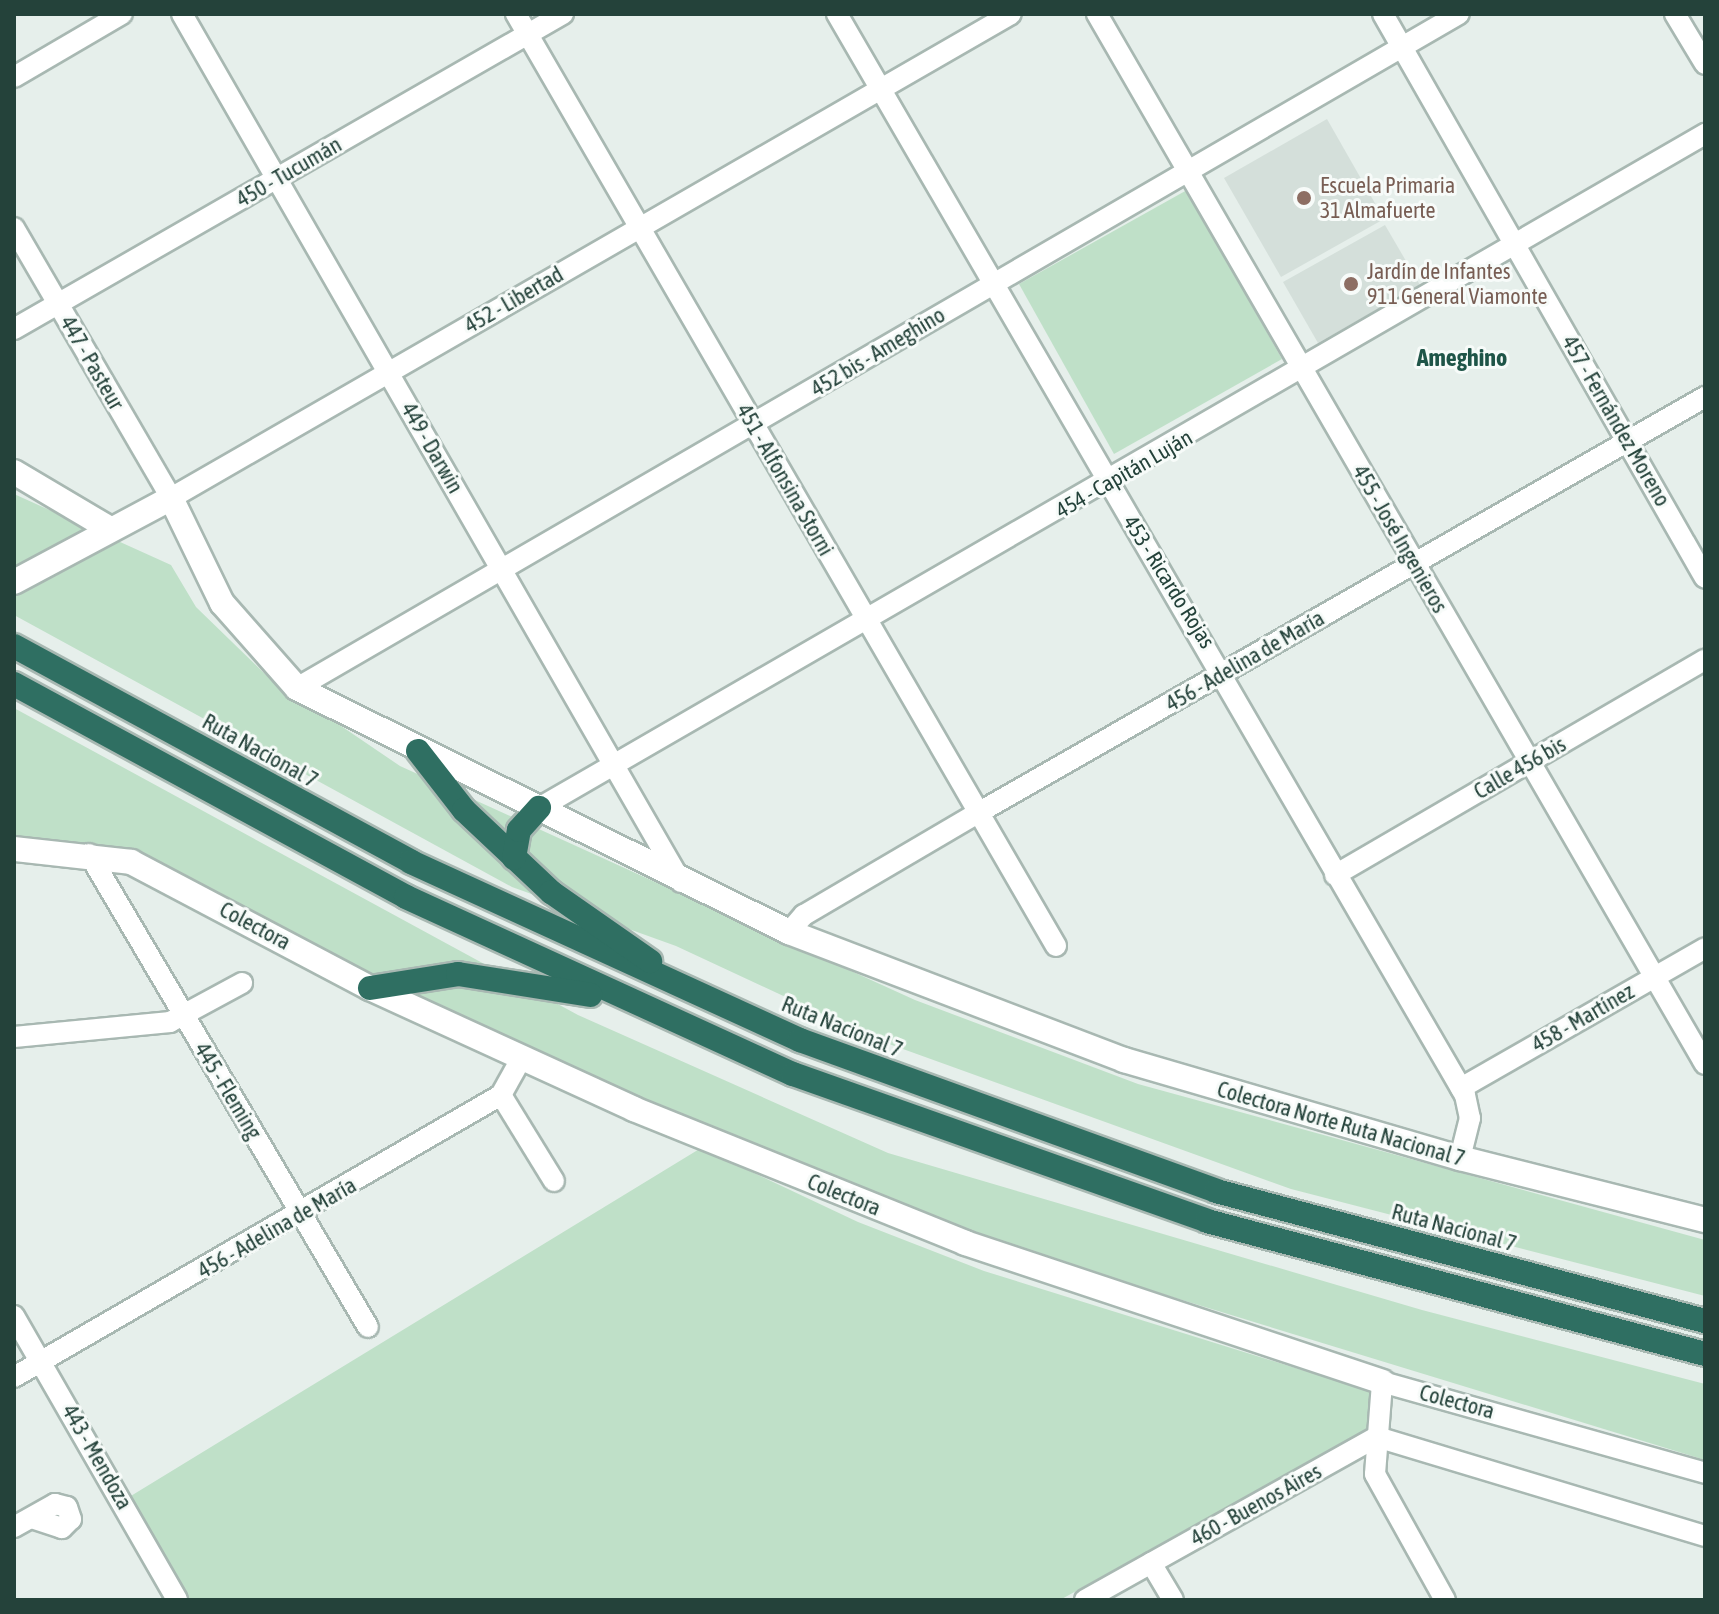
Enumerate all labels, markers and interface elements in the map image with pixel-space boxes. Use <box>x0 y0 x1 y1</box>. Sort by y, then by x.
street label: 450 - Tucumán <box>232 131 346 213</box>
place label: Escuela Primaria 31 Almafuerte <box>1320 172 1455 224</box>
marker: Escuela Primaria 31 Almafuerte <box>1295 189 1313 207</box>
place label: Jardín de Infantes 911 General Viamonte <box>1367 258 1547 310</box>
street label: 452 - Libertad <box>460 261 568 339</box>
marker: Jardín de Infantes 911 General Viamonte <box>1342 275 1360 293</box>
street label: 452 bis - Ameghino <box>806 302 950 402</box>
street label: 447 - Pasteur <box>55 311 129 415</box>
street label: 457 - Fernández Moreno <box>1556 331 1676 511</box>
district label: Ameghino <box>1417 344 1507 372</box>
street label: 449 - Darwin <box>395 398 469 498</box>
street label: 451 - Alfonsina Storni <box>731 399 839 561</box>
street label: 454 - Capitán Luján <box>1051 424 1197 524</box>
street label: 455 - José Ingenieros <box>1347 460 1453 618</box>
street label: 453 - Ricardo Rojas <box>1118 511 1220 653</box>
street label: 456 - Adelina de María <box>1161 605 1329 717</box>
street label: Ruta Nacional 7 <box>198 708 322 794</box>
street label: Calle 456 bis <box>1469 731 1571 805</box>
street label: Colectora <box>215 896 295 956</box>
street label: 458 - Martínez <box>1527 978 1639 1058</box>
street label: Ruta Nacional 7 <box>778 991 906 1063</box>
street label: 445 - Fleming <box>189 1038 267 1144</box>
street label: Colectora Norte Ruta Nacional 7 <box>1214 1076 1468 1172</box>
street label: Colectora <box>804 1168 884 1222</box>
street label: 456 - Adelina de María <box>193 1172 361 1284</box>
street label: Ruta Nacional 7 <box>1389 1199 1519 1257</box>
street label: Colectora <box>1417 1379 1497 1425</box>
street label: 443 - Mendoza <box>56 1400 138 1514</box>
street label: 460 - Buenos Aires <box>1186 1458 1326 1552</box>

